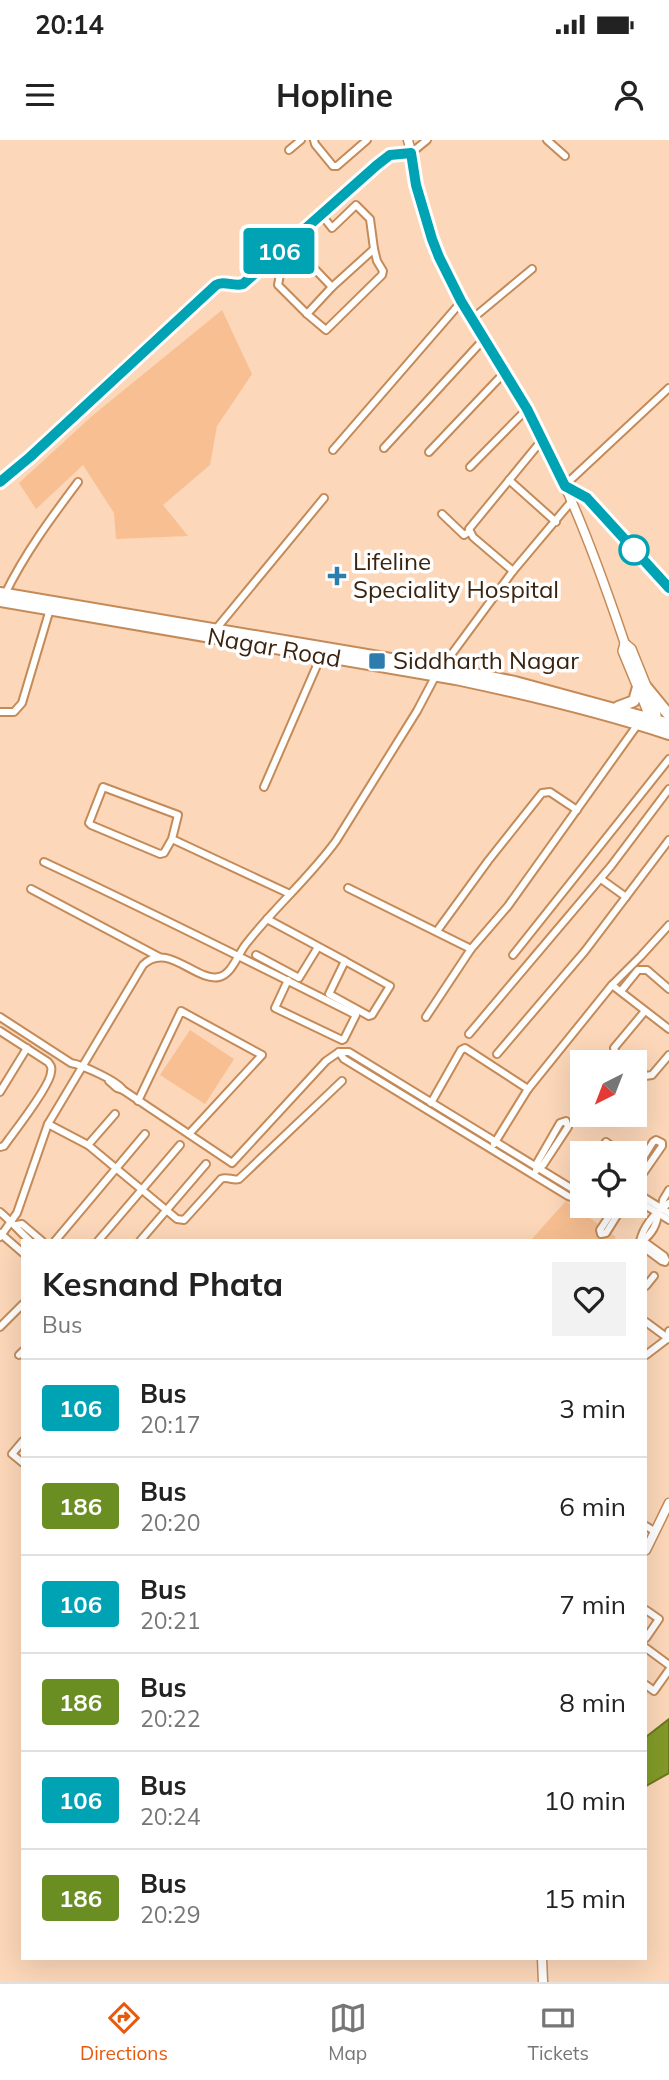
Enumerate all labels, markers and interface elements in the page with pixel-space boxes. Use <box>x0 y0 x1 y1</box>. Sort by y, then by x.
text: 20:14 <box>35 8 104 41</box>
text: Hopline <box>276 75 393 115</box>
icon: menu <box>21 76 59 114</box>
icon: person <box>610 76 648 114</box>
line badge: 106 <box>239 228 319 274</box>
text: 106 <box>257 236 301 266</box>
unlabelled marker <box>619 535 649 565</box>
place label: Lifeline Speciality Hospital <box>353 546 559 604</box>
marker: Lifeline Speciality Hospital <box>327 566 347 586</box>
street label: Nagar Road <box>205 621 343 674</box>
place label: Siddharth Nagar <box>393 645 579 675</box>
marker: Siddharth Nagar <box>367 651 387 671</box>
north arrow <box>570 1050 648 1127</box>
map controls <box>570 1050 647 1218</box>
button: locate <box>570 1141 647 1218</box>
button: heart <box>552 1262 626 1336</box>
text: Kesnand Phata <box>42 1263 283 1304</box>
text: Bus <box>42 1310 82 1339</box>
text: Bus <box>140 1377 186 1410</box>
text: 3 min <box>559 1392 626 1425</box>
text: 106 <box>59 1393 102 1423</box>
text: 20:17 <box>140 1410 200 1439</box>
text: Bus <box>140 1475 186 1508</box>
text: 6 min <box>559 1490 626 1523</box>
text: 186 <box>59 1491 102 1521</box>
text: 20:20 <box>140 1508 200 1537</box>
text: Bus <box>140 1573 186 1606</box>
text: 7 min <box>559 1588 626 1621</box>
text: 106 <box>59 1589 102 1619</box>
text: 20:21 <box>140 1606 200 1635</box>
text: Bus <box>140 1671 186 1704</box>
text: 8 min <box>559 1686 626 1719</box>
text: 186 <box>59 1687 102 1717</box>
text: 20:22 <box>140 1704 200 1733</box>
text: Bus <box>140 1769 186 1802</box>
text: 10 min <box>544 1784 626 1817</box>
text: 106 <box>59 1785 102 1815</box>
text: 20:24 <box>140 1802 200 1831</box>
text: Bus <box>140 1867 186 1900</box>
text: 15 min <box>544 1882 626 1915</box>
text: 186 <box>59 1883 102 1913</box>
text: 20:29 <box>140 1900 200 1929</box>
tab: Directions <box>80 1999 168 2065</box>
tab: Map <box>328 1999 367 2065</box>
tab: Tickets <box>528 1999 589 2065</box>

